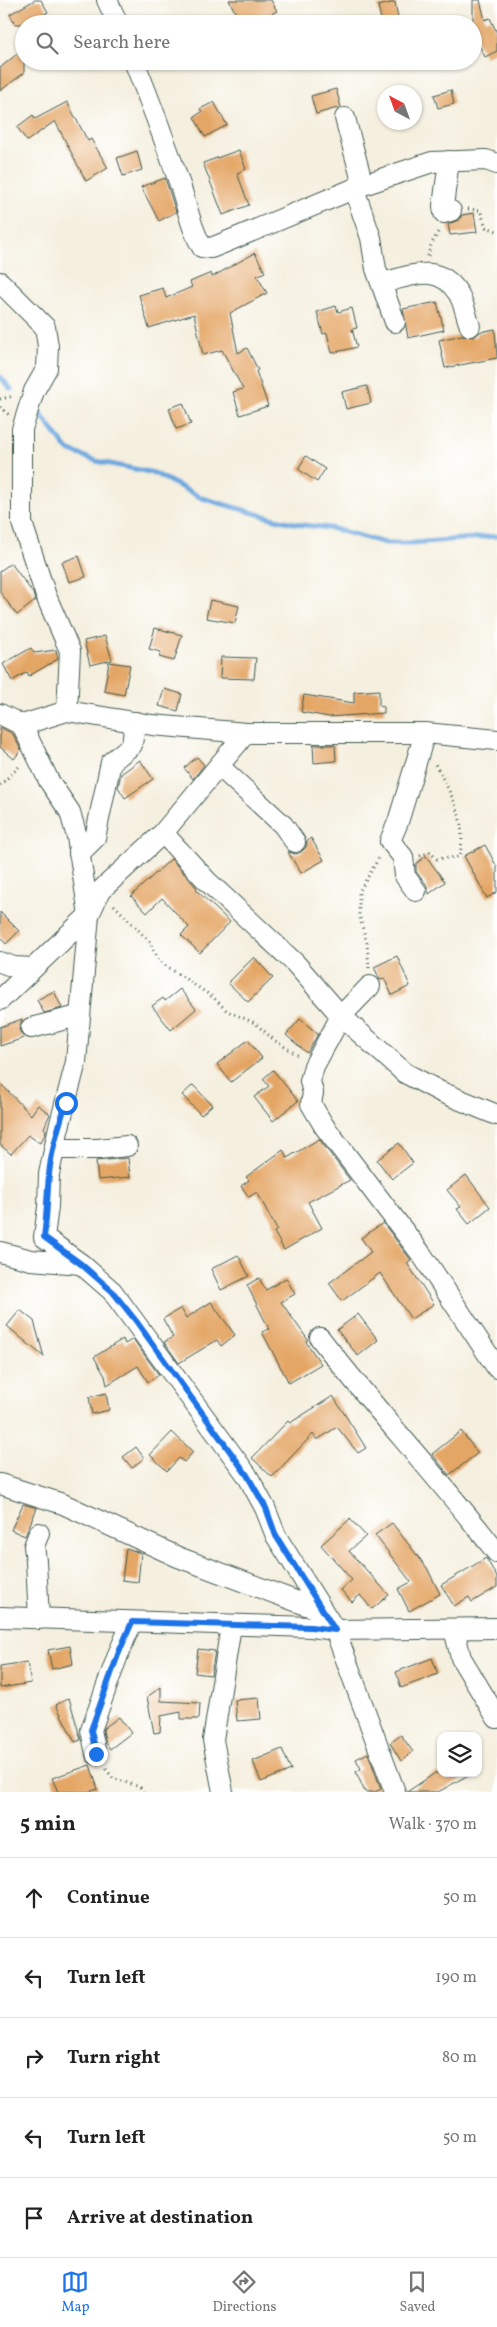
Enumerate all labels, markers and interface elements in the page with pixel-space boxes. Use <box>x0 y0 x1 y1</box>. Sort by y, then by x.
search box <box>15 15 482 70</box>
icon: search <box>33 29 61 57</box>
text: Search here <box>73 30 170 56</box>
north arrow <box>377 85 422 130</box>
route start <box>55 1092 78 1115</box>
map controls <box>437 1732 482 1777</box>
button: layers <box>437 1732 482 1777</box>
route end <box>85 1743 108 1766</box>
text: 5 min <box>20 1810 76 1839</box>
text: Walk · 370 m <box>389 1814 477 1836</box>
icon: ahead <box>20 1884 48 1912</box>
text: Continue <box>67 1885 150 1911</box>
text: 50 m <box>443 1887 477 1909</box>
icon: left <box>20 1964 48 1992</box>
text: Turn left <box>67 1965 146 1991</box>
text: 190 m <box>435 1967 477 1989</box>
icon: right <box>20 2044 48 2072</box>
text: Turn right <box>67 2045 160 2071</box>
text: 80 m <box>442 2047 477 2069</box>
icon: left <box>20 2124 48 2152</box>
text: Turn left <box>67 2125 146 2151</box>
text: 50 m <box>443 2127 477 2149</box>
icon: arrive <box>20 2204 48 2232</box>
text: Arrive at destination <box>67 2205 253 2231</box>
tab: Map <box>61 2268 89 2317</box>
tab: Directions <box>212 2268 277 2317</box>
tab: Saved <box>399 2268 436 2317</box>

